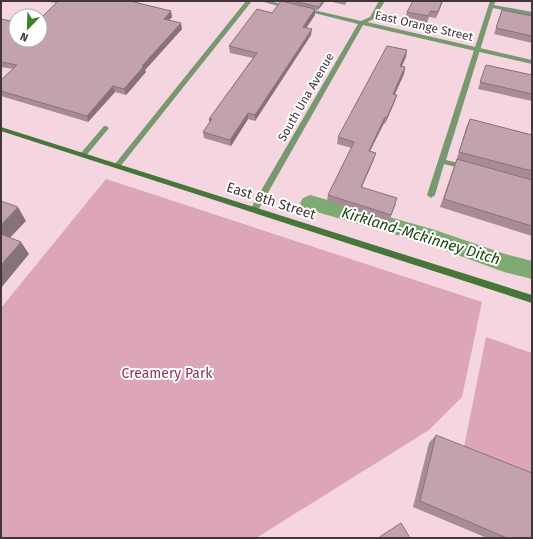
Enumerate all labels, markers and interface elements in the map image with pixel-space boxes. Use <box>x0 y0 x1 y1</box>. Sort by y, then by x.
north arrow <box>8 8 48 48</box>
street label: East Orange Street <box>374 8 475 44</box>
text: N <box>18 29 30 44</box>
street label: South Una Avenue <box>275 50 337 144</box>
street label: East 8th Street <box>224 179 319 224</box>
water label: Kirkland-Mckinney Ditch <box>340 203 502 269</box>
park label: Creamery Park <box>122 365 213 382</box>

